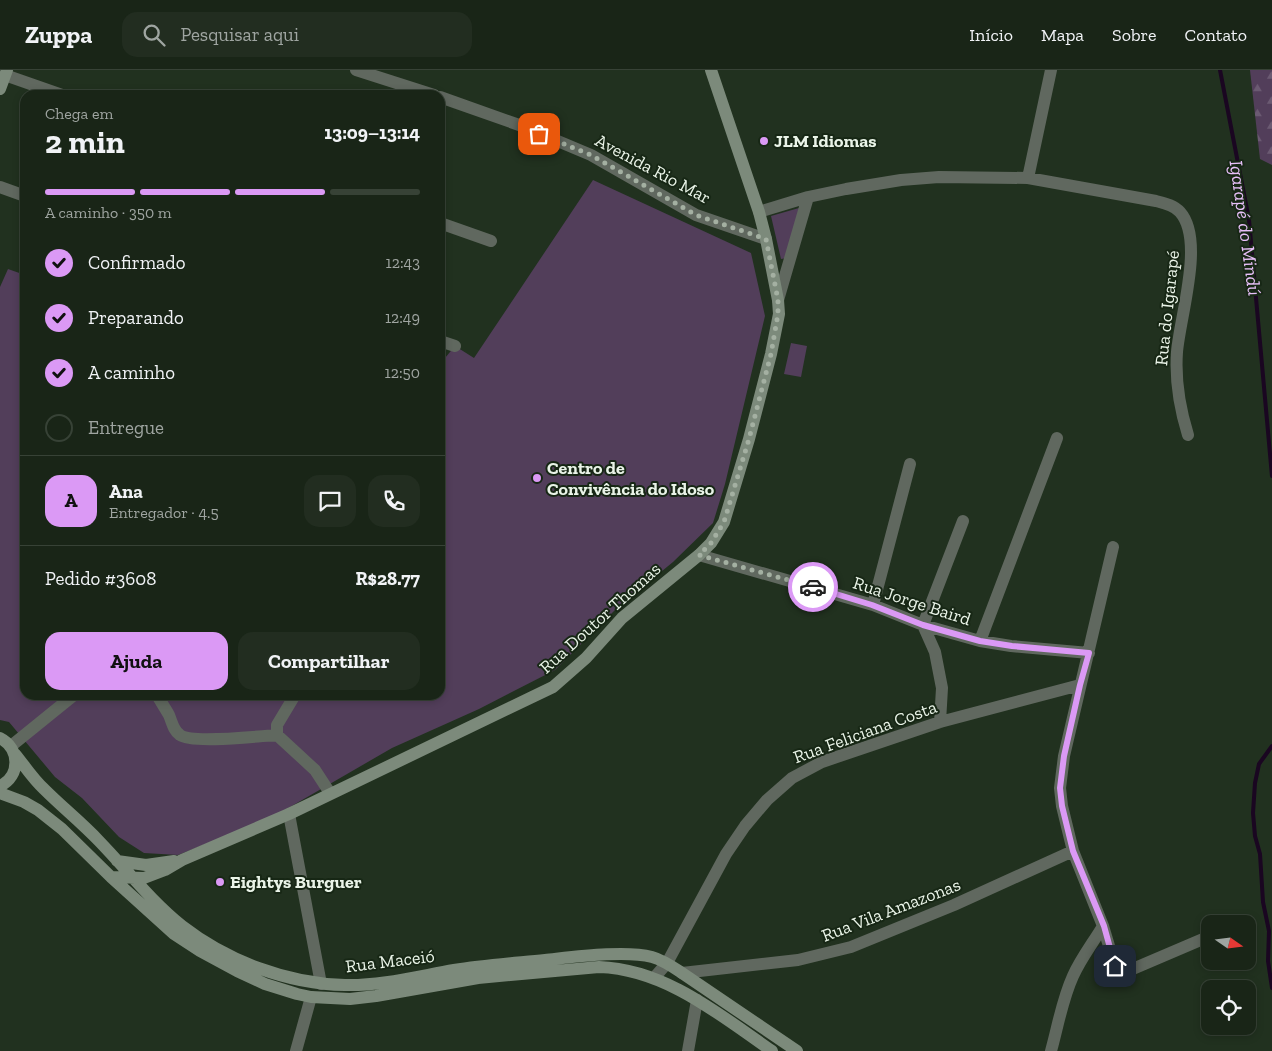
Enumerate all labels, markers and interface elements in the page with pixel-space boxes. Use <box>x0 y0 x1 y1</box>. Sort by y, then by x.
search box <box>122 12 472 57</box>
text: Zuppa <box>25 20 92 49</box>
icon: search <box>140 21 168 49</box>
text: Pesquisar aqui <box>180 23 299 46</box>
text: Início <box>969 24 1013 46</box>
text: Mapa <box>1041 24 1084 46</box>
text: Sobre <box>1112 24 1157 46</box>
text: Contato <box>1185 24 1247 46</box>
text: Chega em <box>45 104 113 123</box>
pin <box>518 113 560 155</box>
icon: bag <box>525 120 553 148</box>
text: 13:09–13:14 <box>324 121 420 144</box>
text: 2 min <box>45 123 125 161</box>
street label: Avenida Rio Mar <box>592 129 714 209</box>
place label: JLM Idiomas <box>774 130 877 152</box>
marker: JLM Idiomas <box>758 135 770 147</box>
water label: Igarapé do Mindú <box>1225 159 1266 297</box>
text: A caminho · 350 m <box>45 203 172 222</box>
icon: check <box>45 249 73 277</box>
street label: Rua do Igarapé <box>1150 249 1184 367</box>
text: Confirmado <box>88 251 185 274</box>
text: 12:43 <box>386 253 420 272</box>
icon: check <box>45 304 73 332</box>
text: Preparando <box>88 306 184 329</box>
text: 12:49 <box>385 308 420 327</box>
icon: check <box>45 359 73 387</box>
text: A caminho <box>88 361 175 384</box>
text: 12:50 <box>385 363 420 382</box>
text: Entregue <box>88 416 164 439</box>
place label: Centro de Convivência do Idoso <box>547 457 715 500</box>
marker: Centro de Convivência do Idoso <box>531 472 543 484</box>
button: chat <box>304 475 356 527</box>
button: phone <box>368 475 420 527</box>
text: Ana <box>109 480 143 503</box>
text: A <box>64 489 78 512</box>
text: Entregador · 4.5 <box>109 503 219 522</box>
street label: Rua Doutor Thomas <box>535 558 665 678</box>
courier <box>788 562 838 612</box>
text: Pedido #3608 <box>45 567 156 590</box>
text: R$28.77 <box>355 567 420 590</box>
street label: Rua Jorge Baird <box>850 572 974 630</box>
icon: car <box>799 573 827 601</box>
button: Ajuda <box>45 632 228 690</box>
button: Compartilhar <box>238 632 420 690</box>
street label: Rua Feliciana Costa <box>790 696 940 768</box>
place label: Eightys Burguer <box>230 871 362 893</box>
street label: Rua Vila Amazonas <box>818 873 964 947</box>
marker: Eightys Burguer <box>214 876 226 888</box>
north arrow <box>1201 915 1256 970</box>
map controls <box>1201 915 1256 1035</box>
street label: Rua Maceió <box>344 945 436 977</box>
pin <box>1094 945 1136 987</box>
icon: home <box>1101 952 1129 980</box>
button: locate <box>1201 980 1256 1035</box>

